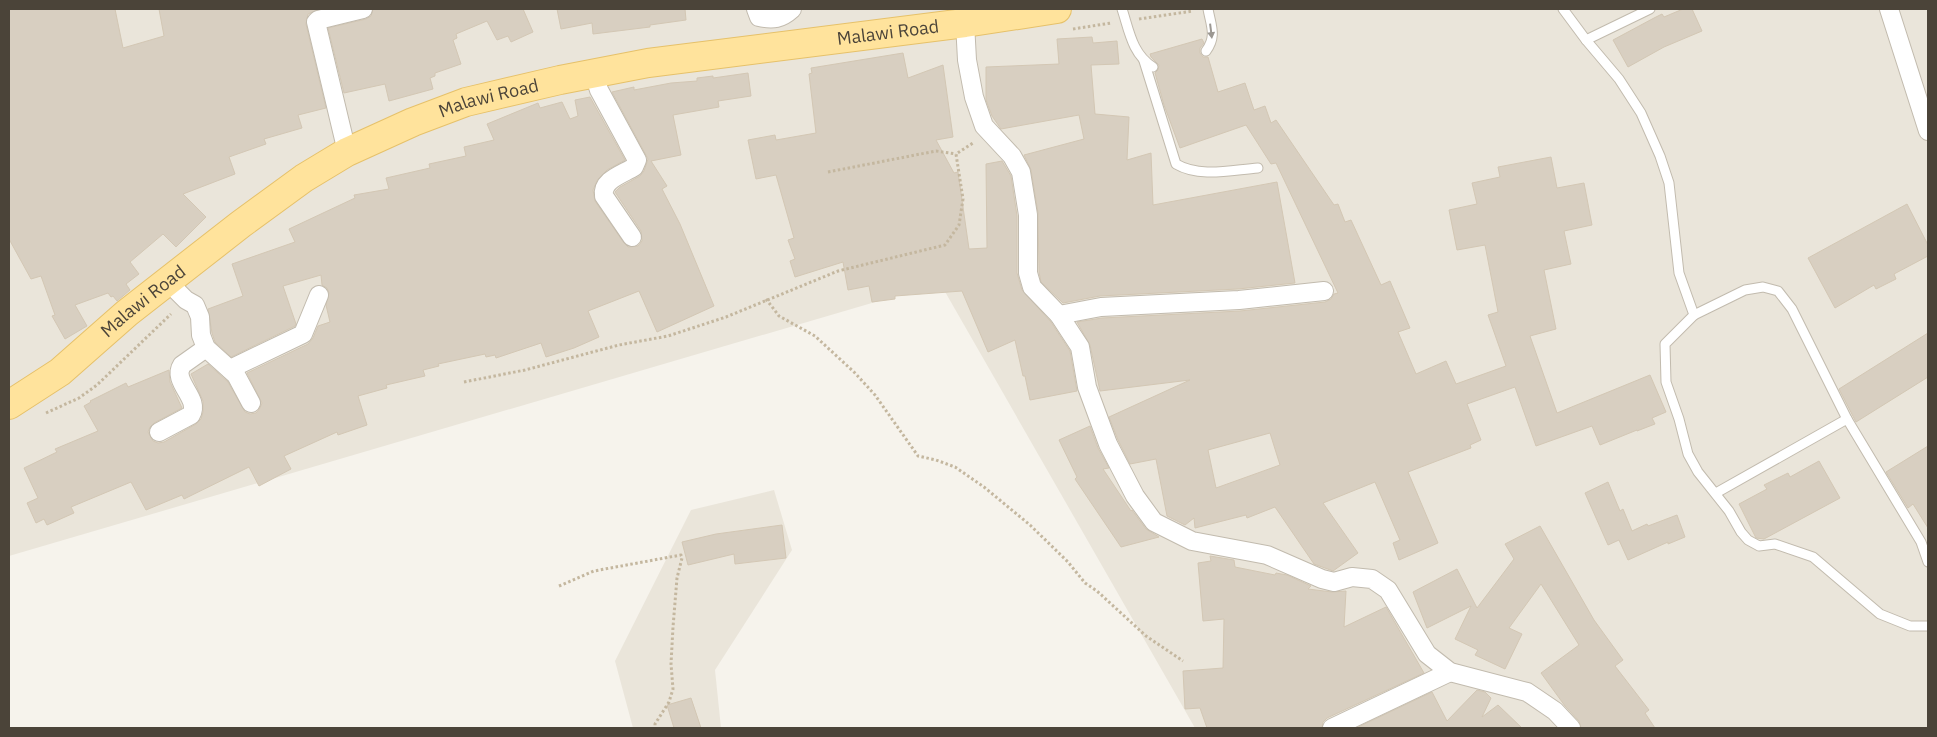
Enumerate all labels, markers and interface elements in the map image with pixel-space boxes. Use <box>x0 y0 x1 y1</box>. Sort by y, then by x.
street label: Malawi Road <box>835 14 940 50</box>
one-way arrow <box>1207 23 1215 39</box>
street label: Malawi Road <box>435 73 541 122</box>
street label: Malawi Road <box>96 260 190 342</box>

